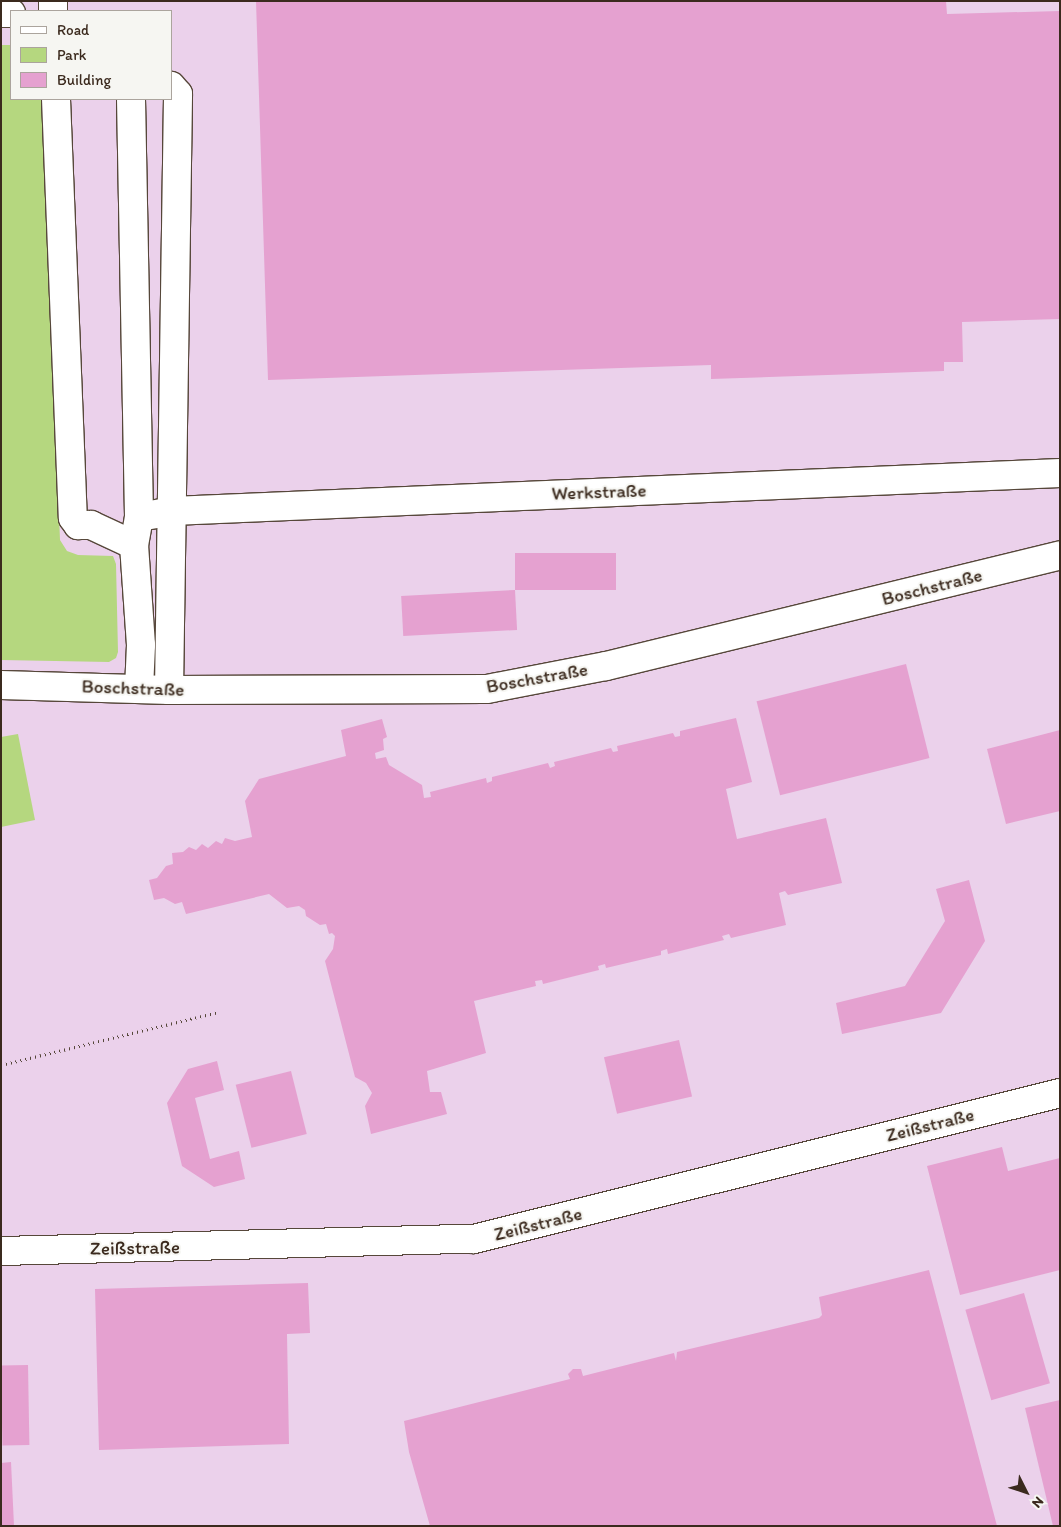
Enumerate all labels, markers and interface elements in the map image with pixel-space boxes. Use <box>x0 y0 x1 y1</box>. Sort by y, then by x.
legend <box>10 10 172 100</box>
text: Road <box>57 21 89 39</box>
text: Park <box>57 46 87 64</box>
text: Building <box>57 71 111 89</box>
street label: Werkstraße <box>551 479 647 505</box>
street label: Boschstraße <box>879 563 985 611</box>
street label: Boschstraße <box>484 658 590 698</box>
street label: Boschstraße <box>81 675 185 701</box>
street label: Zeißstraße <box>884 1103 976 1147</box>
street label: Zeißstraße <box>492 1202 584 1246</box>
street label: Zeißstraße <box>90 1236 180 1260</box>
north arrow <box>1001 1467 1051 1517</box>
text: N <box>1028 1493 1047 1511</box>

